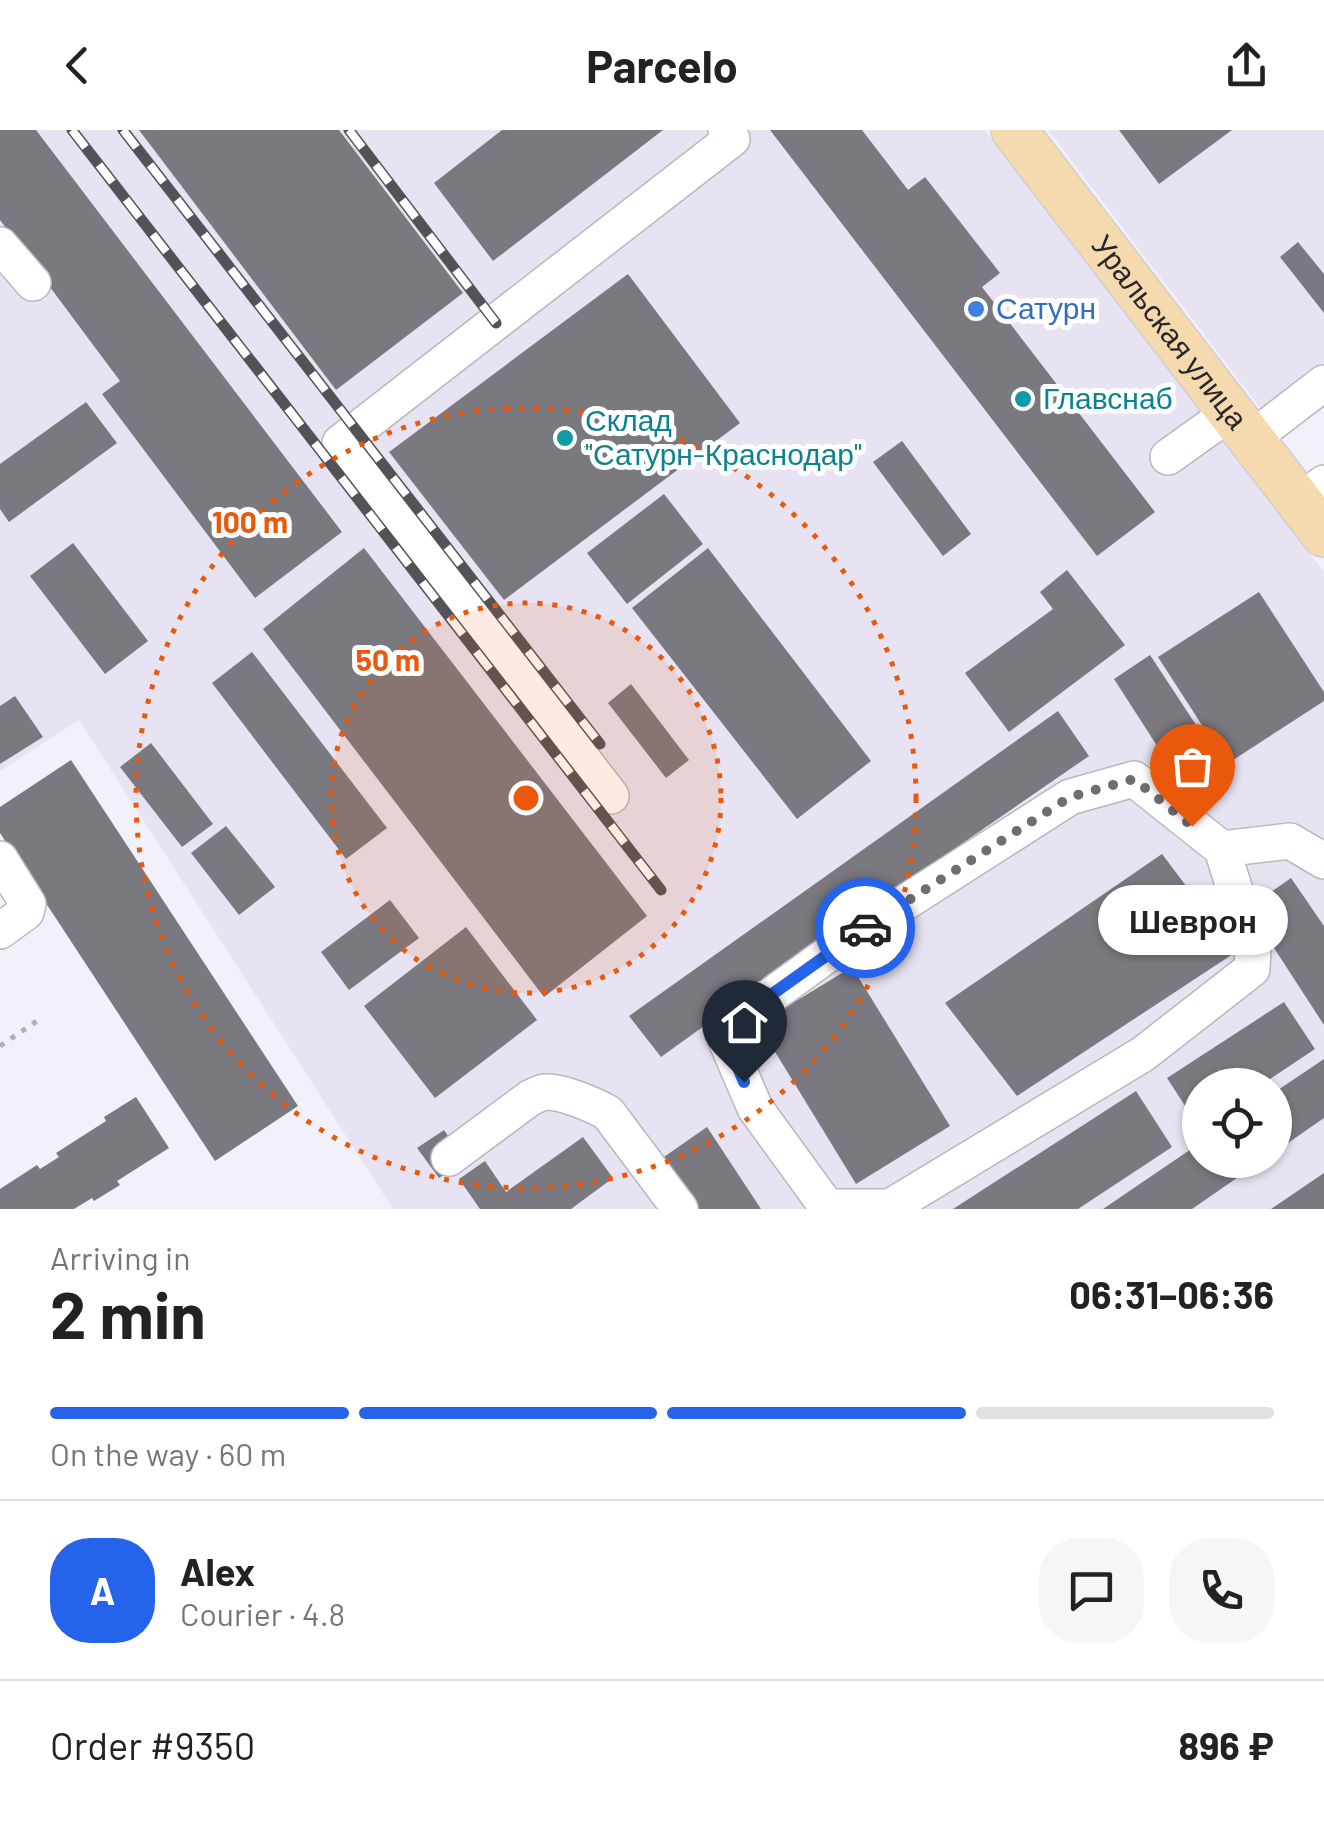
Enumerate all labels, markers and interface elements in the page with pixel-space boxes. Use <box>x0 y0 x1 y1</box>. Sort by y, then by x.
icon: back <box>50 38 105 93</box>
text: Parcelo <box>586 38 738 92</box>
icon: share <box>1219 38 1274 93</box>
street label: Уральская улица <box>1085 227 1257 435</box>
place label: Сатурн <box>996 289 1096 325</box>
marker: Сатурн <box>965 298 987 320</box>
place label: Главснаб <box>1043 379 1173 415</box>
marker: Главснаб <box>1012 388 1034 410</box>
place label: Склад "Сатурн-Краснодар" <box>585 401 862 471</box>
marker: Склад "Сатурн-Краснодар" <box>554 427 576 449</box>
text: 100 m <box>212 503 288 539</box>
text: 50 m <box>356 641 420 677</box>
pin <box>1150 724 1235 827</box>
icon: bag <box>1165 739 1220 794</box>
centre of rings <box>508 780 544 816</box>
courier <box>815 878 915 978</box>
callout: Шеврон <box>1097 886 1287 956</box>
icon: car <box>838 901 893 956</box>
text: Шеврон <box>1129 901 1257 939</box>
pin <box>702 980 787 1083</box>
icon: home <box>717 995 772 1050</box>
map controls <box>1182 1068 1292 1178</box>
button: locate <box>1182 1068 1292 1178</box>
text: Arriving in <box>50 1238 190 1276</box>
text: 06:31–06:36 <box>1069 1271 1274 1317</box>
text: 2 min <box>50 1274 206 1352</box>
text: On the way · 60 m <box>50 1434 286 1472</box>
button: chat <box>1039 1538 1144 1643</box>
button: phone <box>1169 1538 1274 1643</box>
text: Alex <box>180 1548 255 1594</box>
text: A <box>90 1567 115 1613</box>
text: Courier · 4.8 <box>180 1594 345 1632</box>
text: Order #9350 <box>50 1722 255 1768</box>
text: 896 ₽ <box>1179 1722 1274 1768</box>

